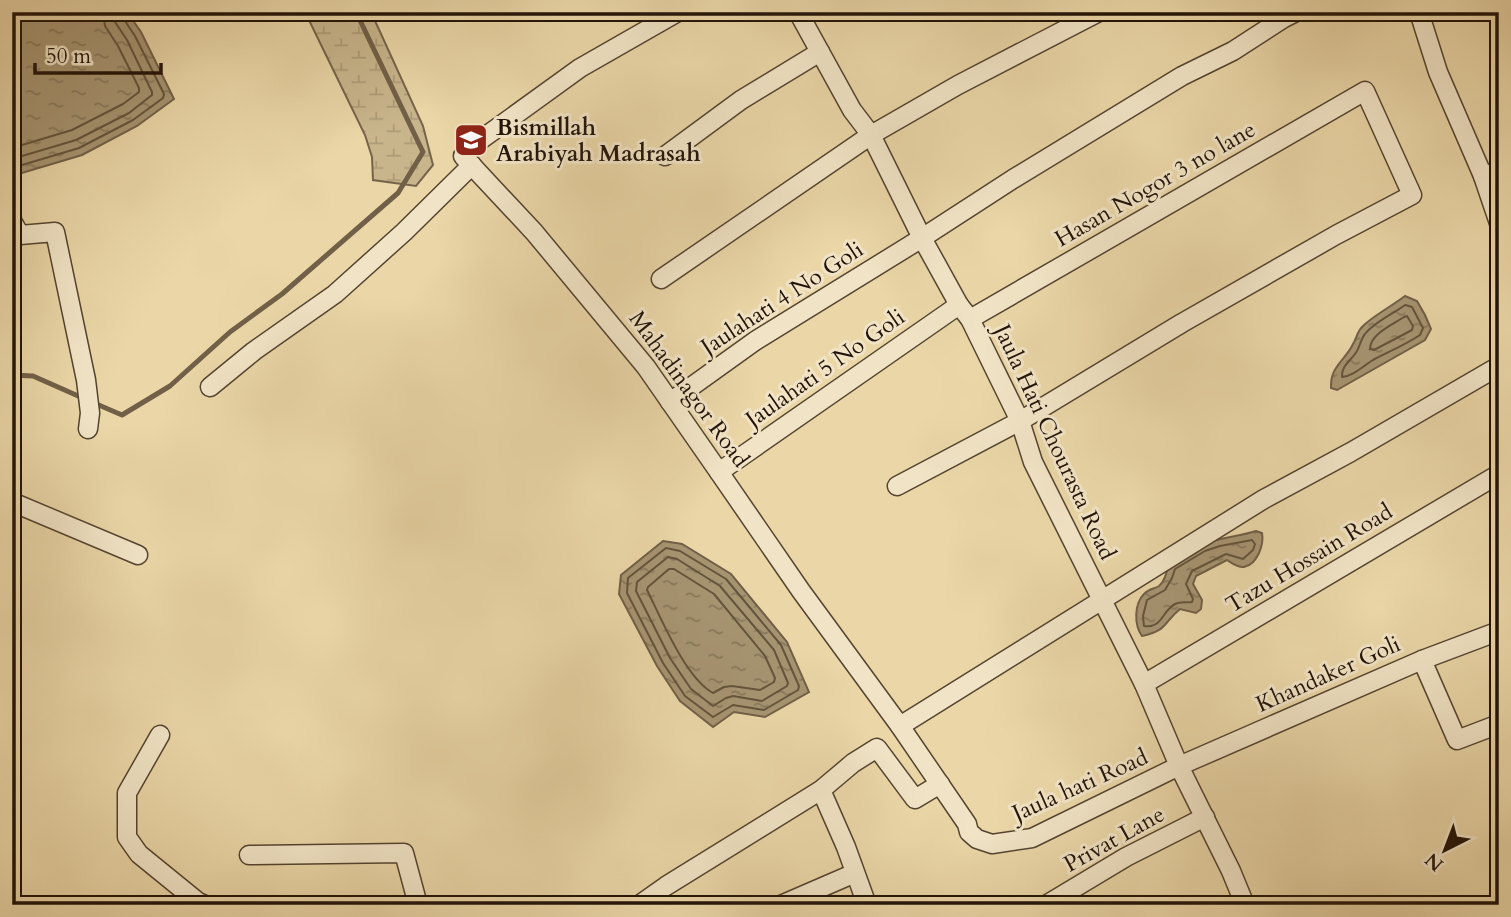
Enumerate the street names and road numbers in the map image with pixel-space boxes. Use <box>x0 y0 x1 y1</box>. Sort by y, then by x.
street label: Hasan Nogor 3 no lane <box>1049 114 1261 254</box>
street label: Jaulahati 4 No Goli <box>692 234 869 364</box>
street label: Jaulahati 5 No Goli <box>737 301 911 436</box>
street label: Mahadinagor Road <box>622 305 757 474</box>
street label: Jaula Hati Chourasta Road <box>985 316 1124 566</box>
street label: Tazu Hossain Road <box>1220 496 1399 620</box>
street label: Khandaker Goli <box>1251 628 1405 720</box>
street label: Jaula hati Road <box>1005 741 1153 830</box>
street label: Privat Lane <box>1058 799 1170 879</box>

